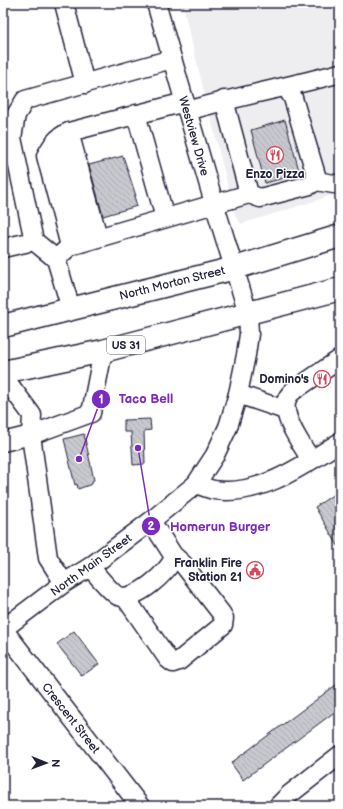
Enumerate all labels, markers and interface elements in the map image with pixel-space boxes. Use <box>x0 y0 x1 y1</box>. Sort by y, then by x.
street label: Westview Drive <box>175 95 212 178</box>
restaurant icon: Enzo Pizza <box>265 145 285 165</box>
place label: Enzo Pizza <box>245 167 305 182</box>
street label: North Morton Street <box>118 263 227 304</box>
road number: US 31 <box>107 336 145 354</box>
restaurant icon: Domino's <box>312 369 332 389</box>
place label: Domino's <box>259 372 309 387</box>
callout: Taco Bell <box>91 386 182 411</box>
text: Taco Bell <box>119 391 173 407</box>
text: 1 <box>98 392 104 407</box>
callout: Homerun Burger <box>141 514 278 539</box>
text: 2 <box>147 519 155 534</box>
text: Homerun Burger <box>170 519 271 535</box>
street label: North Main Street <box>48 531 135 600</box>
place label: Franklin Fire Station 21 <box>174 556 242 585</box>
public building icon: Franklin Fire Station 21 <box>245 560 265 580</box>
street label: Crescent Street <box>38 680 103 757</box>
north arrow <box>26 743 66 783</box>
text: N <box>49 759 62 767</box>

